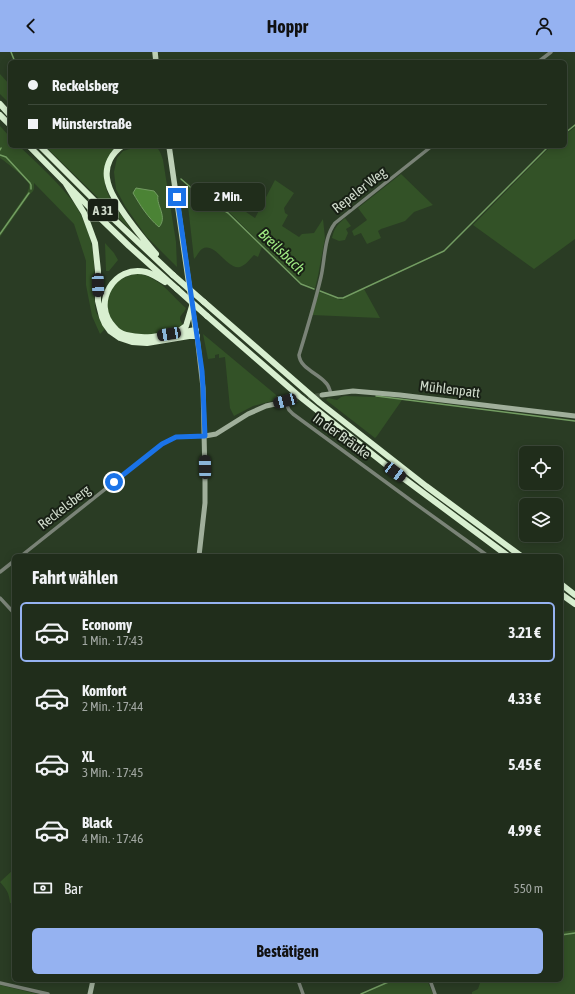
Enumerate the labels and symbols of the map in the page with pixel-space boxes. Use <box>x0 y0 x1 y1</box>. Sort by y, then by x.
street label: Repeler Weg <box>329 164 389 216</box>
callout: 2 Min. <box>191 183 265 211</box>
route end <box>168 188 186 206</box>
road number: A 31 <box>88 199 118 221</box>
water label: Breilsbach <box>255 225 309 277</box>
car <box>92 273 104 297</box>
car <box>156 326 182 342</box>
street label: Mühlenpatt <box>419 377 481 401</box>
car <box>272 392 298 410</box>
street label: In der Bräuke <box>310 410 374 462</box>
car <box>199 455 211 479</box>
car <box>382 460 408 484</box>
route start <box>105 473 123 491</box>
street label: Reckelsberg <box>35 482 93 532</box>

